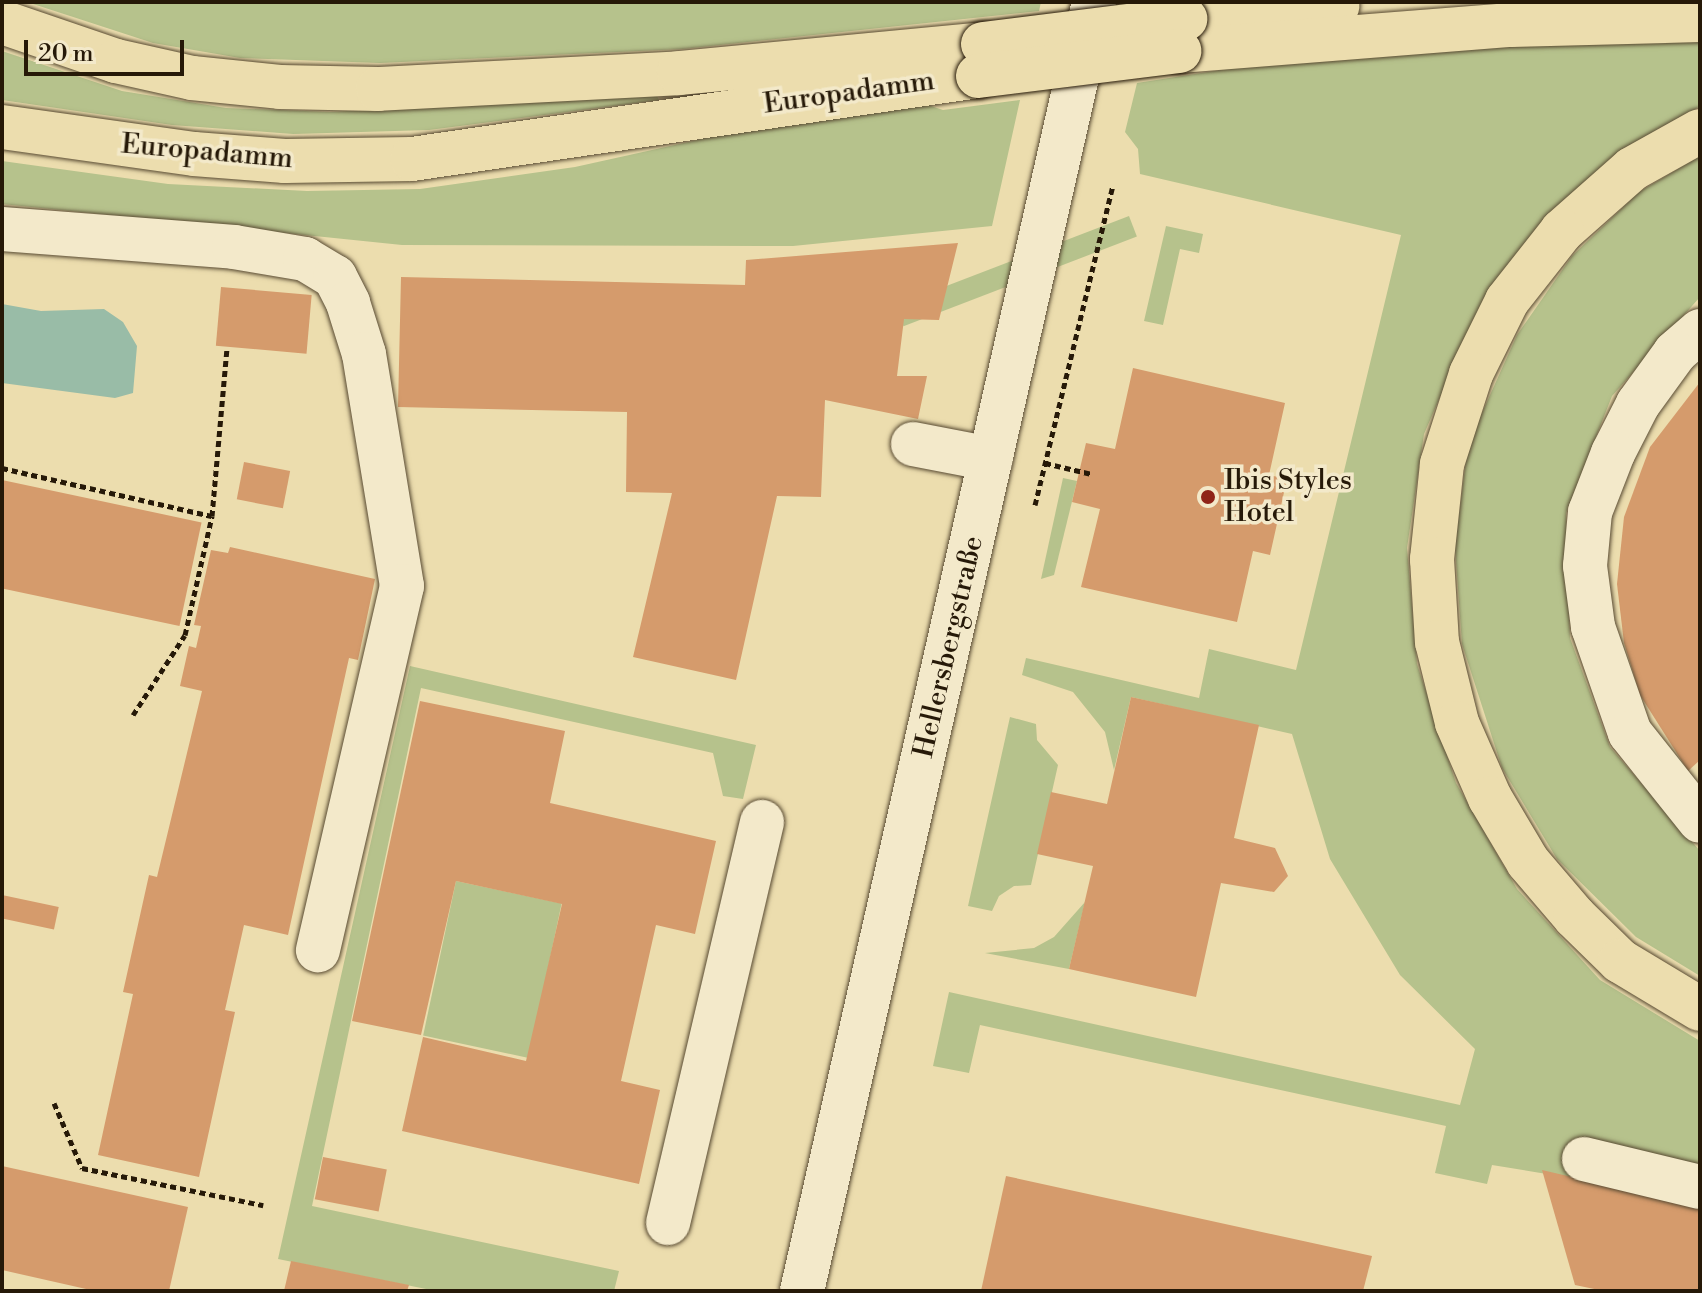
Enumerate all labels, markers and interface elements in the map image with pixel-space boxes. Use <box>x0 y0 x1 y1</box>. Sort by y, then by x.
scale bar <box>28 24 188 74</box>
text: 20 m <box>38 39 94 69</box>
street label: Europadamm <box>761 64 937 122</box>
street label: Europadamm <box>120 128 294 176</box>
place label: Ibis Styles Hotel <box>1224 464 1352 530</box>
marker: Ibis Styles Hotel <box>1199 488 1217 506</box>
street label: Hellersbergstraße <box>907 533 991 761</box>

